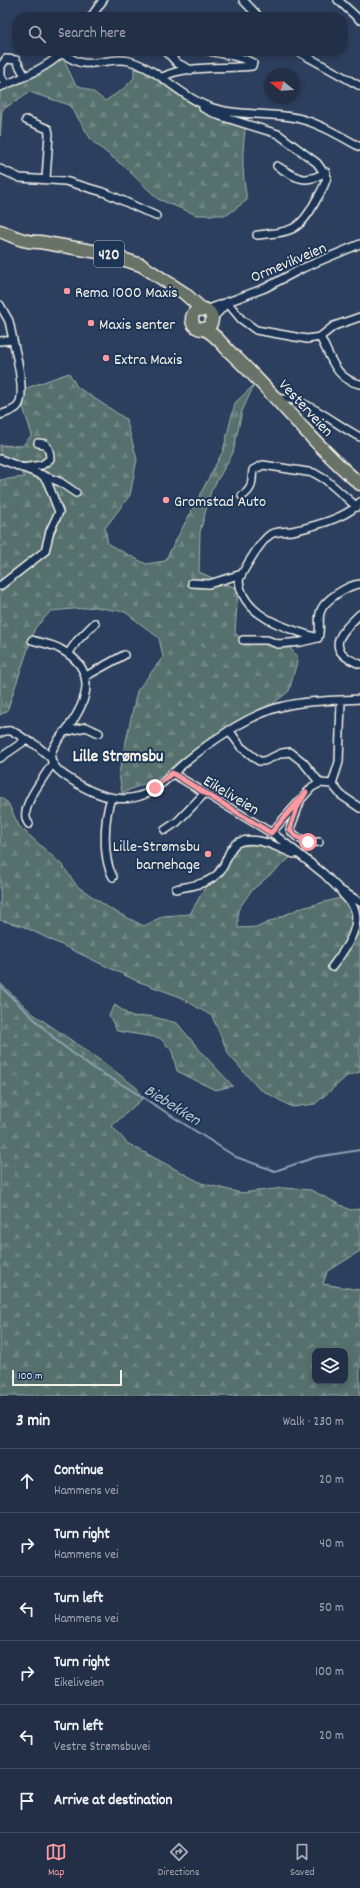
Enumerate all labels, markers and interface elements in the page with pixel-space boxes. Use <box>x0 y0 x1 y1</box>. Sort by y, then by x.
search box <box>12 12 348 56</box>
icon: search <box>26 23 48 45</box>
text: Search here <box>58 23 126 45</box>
north arrow <box>264 68 300 104</box>
street label: Ormevikveien <box>247 237 330 290</box>
road number: 420 <box>94 241 124 267</box>
place label: Rema 1000 Maxis <box>75 282 178 305</box>
marker: Rema 1000 Maxis <box>62 286 72 296</box>
place label: Maxis senter <box>99 314 175 337</box>
marker: Maxis senter <box>86 318 96 328</box>
place label: Extra Maxis <box>114 349 183 372</box>
marker: Extra Maxis <box>101 353 111 363</box>
street label: Vesterveien <box>272 375 338 443</box>
place label: Gromstad Auto <box>174 491 266 514</box>
marker: Gromstad Auto <box>161 495 171 505</box>
district label: Lille Strømsbu <box>73 746 163 770</box>
street label: Eikeliveien <box>198 770 263 822</box>
route end <box>146 779 164 797</box>
route start <box>299 833 317 851</box>
place label: Lille-Strømsbu barnehage <box>113 836 200 877</box>
marker: Lille-Strømsbu barnehage <box>203 849 213 859</box>
water label: Biebekken <box>138 1080 205 1134</box>
map controls <box>312 1348 348 1384</box>
button: layers <box>312 1348 348 1384</box>
scale bar <box>12 1368 122 1387</box>
text: 100 m <box>18 1369 42 1385</box>
text: 3 min <box>16 1410 50 1434</box>
text: Walk · 230 m <box>283 1413 344 1432</box>
text: Continue <box>54 1460 103 1482</box>
icon: ahead <box>16 1470 38 1492</box>
text: 20 m <box>319 1471 344 1490</box>
text: Hammens vei <box>54 1482 118 1501</box>
text: Turn right <box>54 1524 110 1546</box>
icon: right <box>16 1534 38 1556</box>
text: 40 m <box>320 1535 344 1554</box>
text: Hammens vei <box>54 1546 118 1565</box>
text: Turn left <box>54 1588 103 1610</box>
icon: left <box>16 1598 38 1620</box>
text: 50 m <box>319 1599 344 1618</box>
text: Hammens vei <box>54 1610 118 1629</box>
text: Turn right <box>54 1652 110 1674</box>
icon: right <box>16 1662 38 1684</box>
text: 100 m <box>315 1663 344 1682</box>
text: Eikeliveien <box>54 1674 104 1693</box>
text: Turn left <box>54 1716 103 1738</box>
icon: left <box>16 1726 38 1748</box>
text: 20 m <box>319 1727 344 1746</box>
text: Vestre Strømsbuvei <box>54 1738 150 1757</box>
icon: arrive <box>16 1790 38 1812</box>
text: Arrive at destination <box>54 1790 172 1812</box>
tab: Map <box>45 1841 67 1881</box>
tab: Directions <box>158 1841 200 1881</box>
tab: Saved <box>290 1841 315 1881</box>

